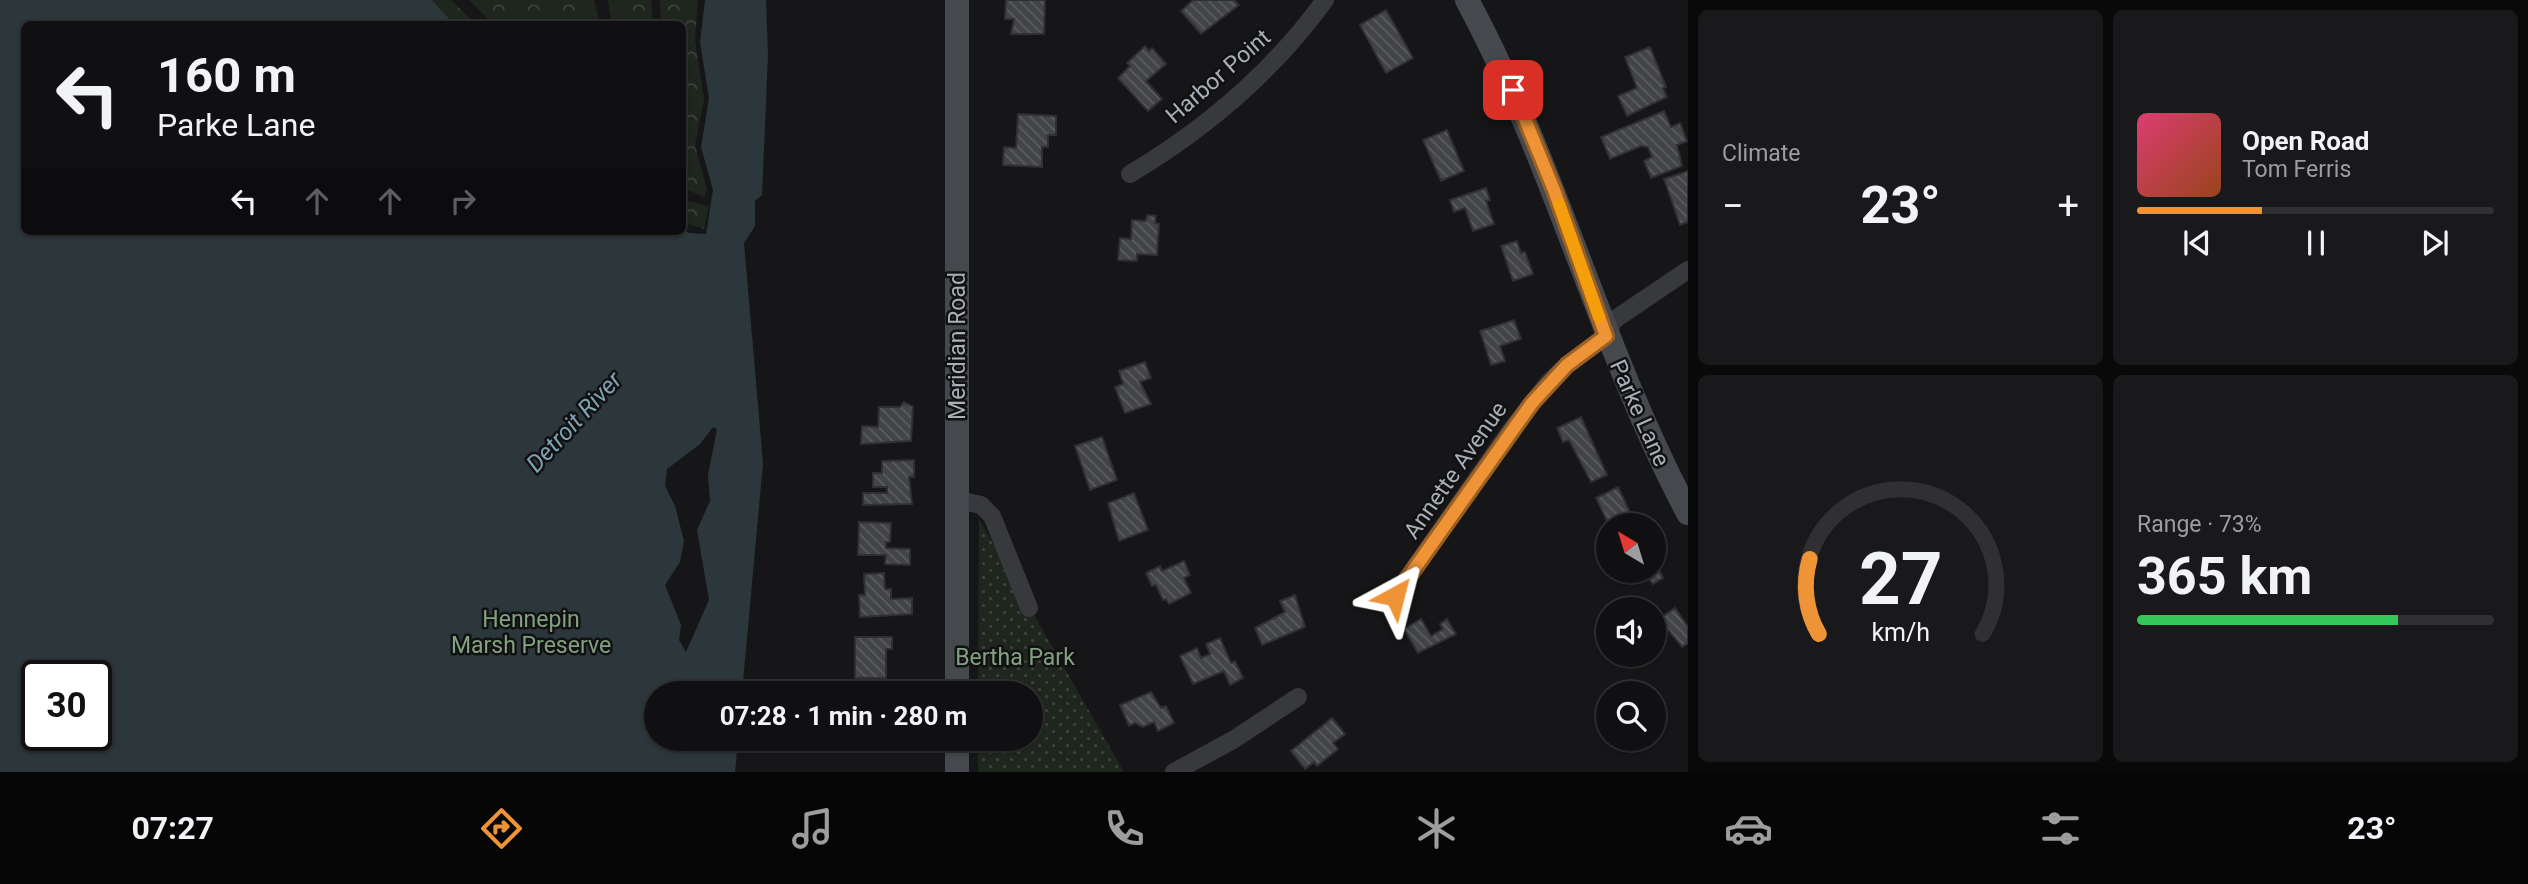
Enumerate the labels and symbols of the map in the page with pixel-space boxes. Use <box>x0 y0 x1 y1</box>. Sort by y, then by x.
street label: Harbor Point <box>1161 24 1276 129</box>
pin <box>1483 60 1543 120</box>
street label: Meridian Road <box>944 272 971 420</box>
street label: Parke Lane <box>1604 356 1675 471</box>
water label: Detroit River <box>521 365 628 478</box>
street label: Annette Avenue <box>1398 397 1513 544</box>
north arrow <box>1596 513 1666 583</box>
position arrow <box>1358 559 1432 633</box>
park label: Hennepin Marsh Preserve <box>451 606 611 659</box>
park label: Bertha Park <box>955 644 1075 671</box>
speed limit sign: 30 <box>21 660 112 751</box>

